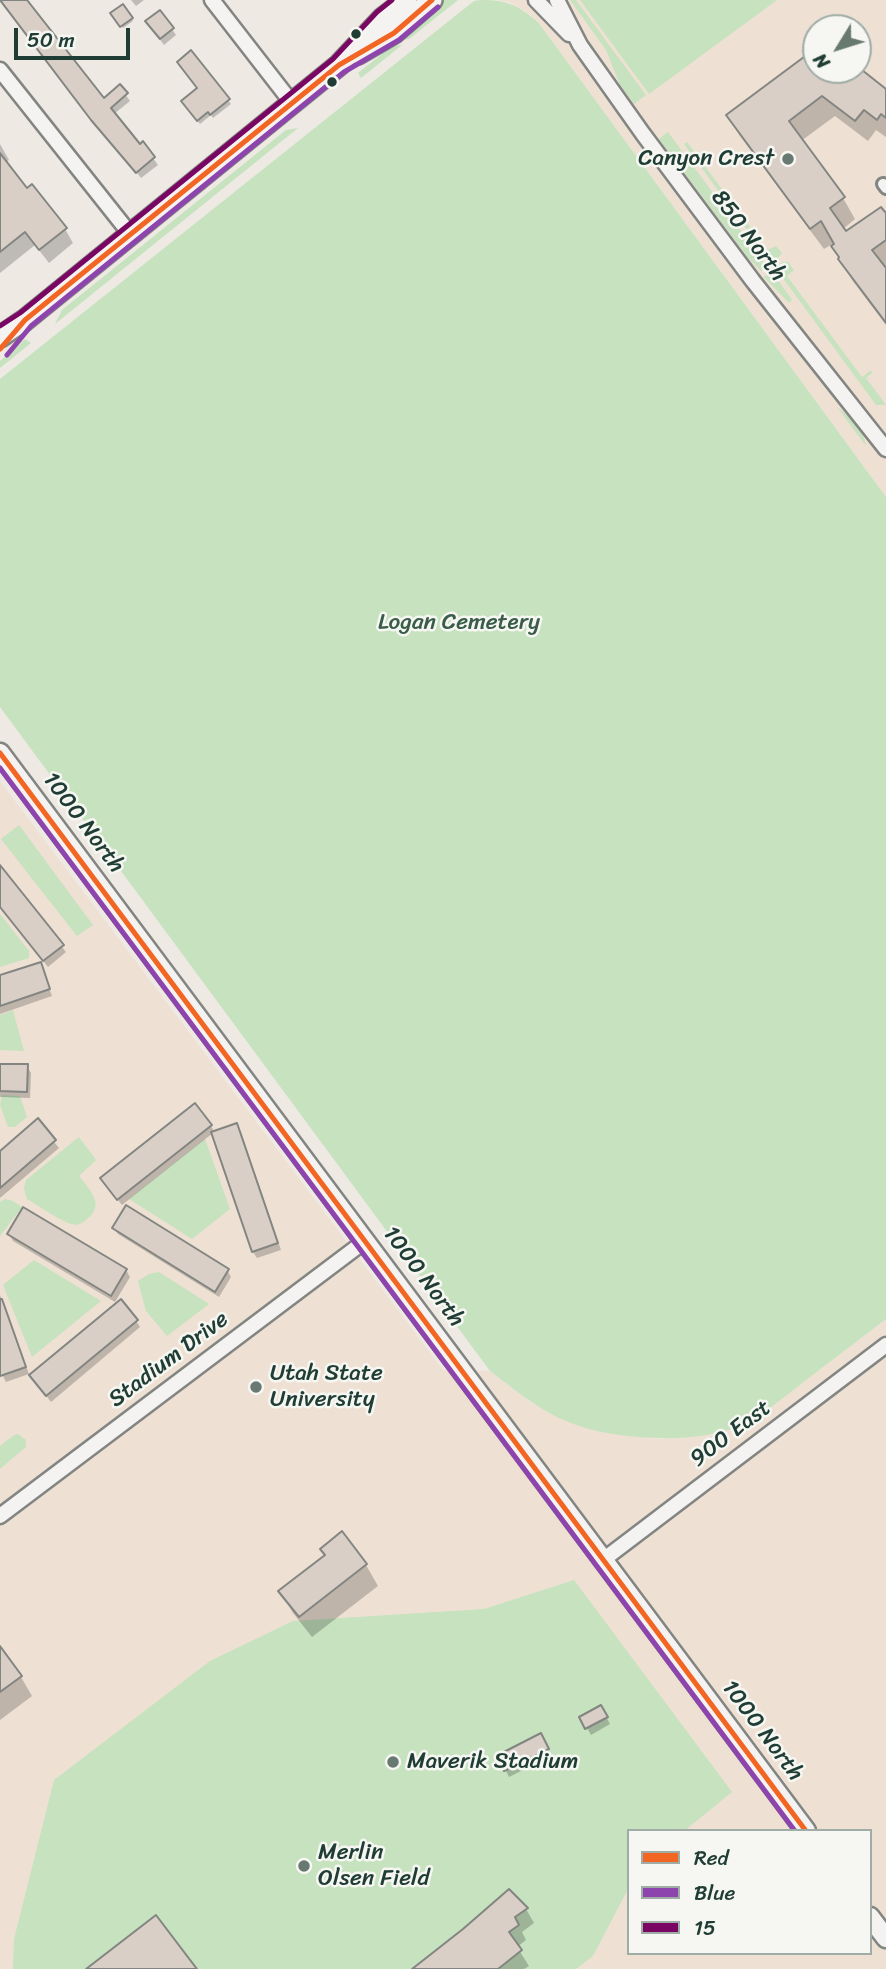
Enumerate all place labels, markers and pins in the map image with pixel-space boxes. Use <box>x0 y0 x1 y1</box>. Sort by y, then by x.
unlabelled marker <box>349 27 363 41</box>
unlabelled marker <box>325 75 339 89</box>
place label: Canyon Crest <box>638 145 774 173</box>
marker: Canyon Crest <box>780 151 796 167</box>
place label: Utah State University <box>270 1360 383 1414</box>
marker: Utah State University <box>248 1379 264 1395</box>
place label: Maverik Stadium <box>407 1748 578 1776</box>
marker: Maverik Stadium <box>385 1754 401 1770</box>
place label: Merlin Olsen Field <box>318 1839 430 1893</box>
marker: Merlin Olsen Field <box>296 1858 312 1874</box>

